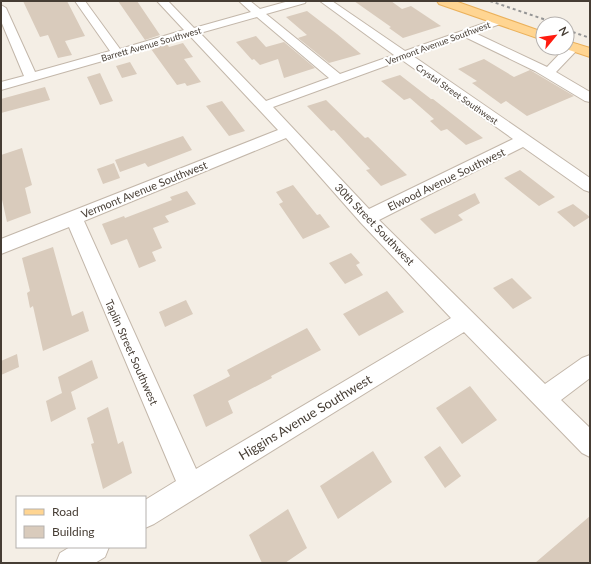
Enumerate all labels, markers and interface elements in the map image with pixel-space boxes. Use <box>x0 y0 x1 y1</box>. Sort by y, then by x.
north arrow <box>535 16 575 56</box>
street label: Vermont Avenue Southwest <box>384 19 492 67</box>
street label: Barrett Avenue Southwest <box>100 24 203 64</box>
text: N <box>556 24 572 38</box>
street label: Crystal Street Southwest <box>414 61 501 127</box>
street label: Elwood Avenue Southwest <box>385 145 507 213</box>
street label: Vermont Avenue Southwest <box>79 158 209 220</box>
street label: 30th Street Southwest <box>333 180 418 268</box>
street label: Taplin Street Southwest <box>103 297 161 407</box>
street label: Higgins Avenue Southwest <box>236 371 375 463</box>
legend <box>16 496 146 548</box>
text: Road <box>52 504 79 519</box>
text: Building <box>52 524 95 539</box>

